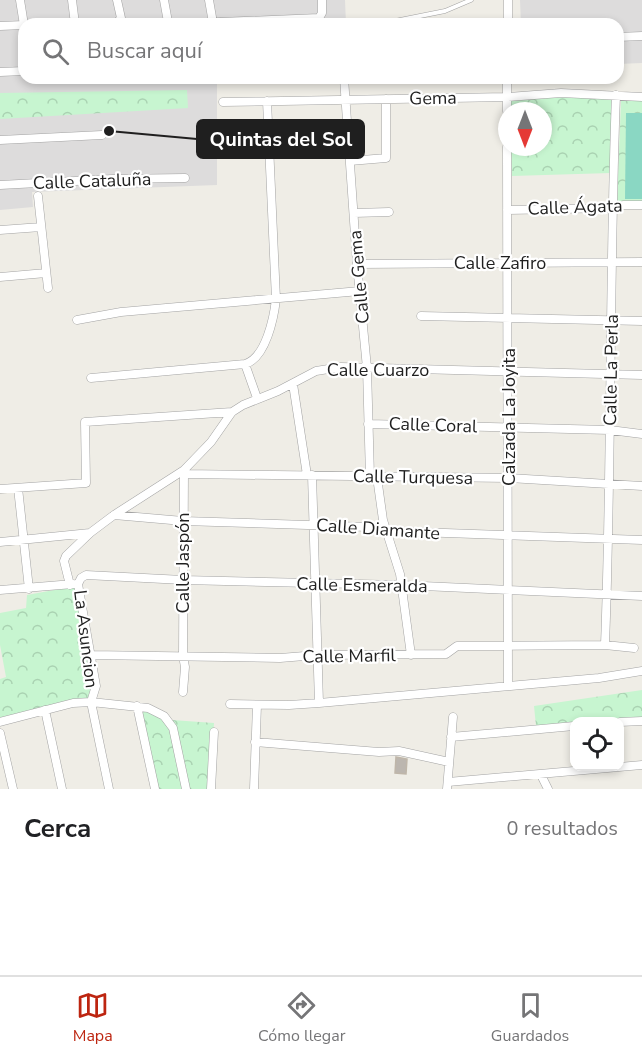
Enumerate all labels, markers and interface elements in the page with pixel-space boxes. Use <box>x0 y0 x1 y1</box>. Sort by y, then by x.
search box <box>18 18 624 84</box>
icon: search <box>39 35 72 68</box>
text: Buscar aquí <box>87 36 202 66</box>
street label: Gema <box>409 86 457 110</box>
north arrow <box>498 102 552 156</box>
callout: Quintas del Sol <box>197 120 364 158</box>
text: Quintas del Sol <box>210 126 353 153</box>
street label: Calle Cataluña <box>32 167 152 195</box>
street label: Calle Ágata <box>527 193 623 221</box>
street label: Calle Gema <box>343 229 375 325</box>
street label: Calle Zafiro <box>454 251 546 275</box>
street label: Calle La Perla <box>598 314 624 426</box>
street label: Calzada La Joyita <box>497 348 521 486</box>
street label: Calle Cuarzo <box>327 358 429 382</box>
street label: Calle Coral <box>388 411 478 439</box>
street label: Calle Turquesa <box>353 464 473 490</box>
street label: Calle Jaspón <box>171 513 195 613</box>
street label: Calle Diamante <box>315 513 441 545</box>
street label: Calle Esmeralda <box>296 572 428 598</box>
street label: La Asuncion <box>68 589 104 689</box>
street label: Calle Marfil <box>302 643 397 669</box>
map controls <box>570 717 624 771</box>
button: locate <box>570 717 624 771</box>
text: Cerca <box>24 811 91 846</box>
text: 0 resultados <box>507 815 618 842</box>
tab: Mapa <box>73 989 113 1047</box>
tab: Cómo llegar <box>258 989 345 1047</box>
tab: Guardados <box>491 989 569 1047</box>

